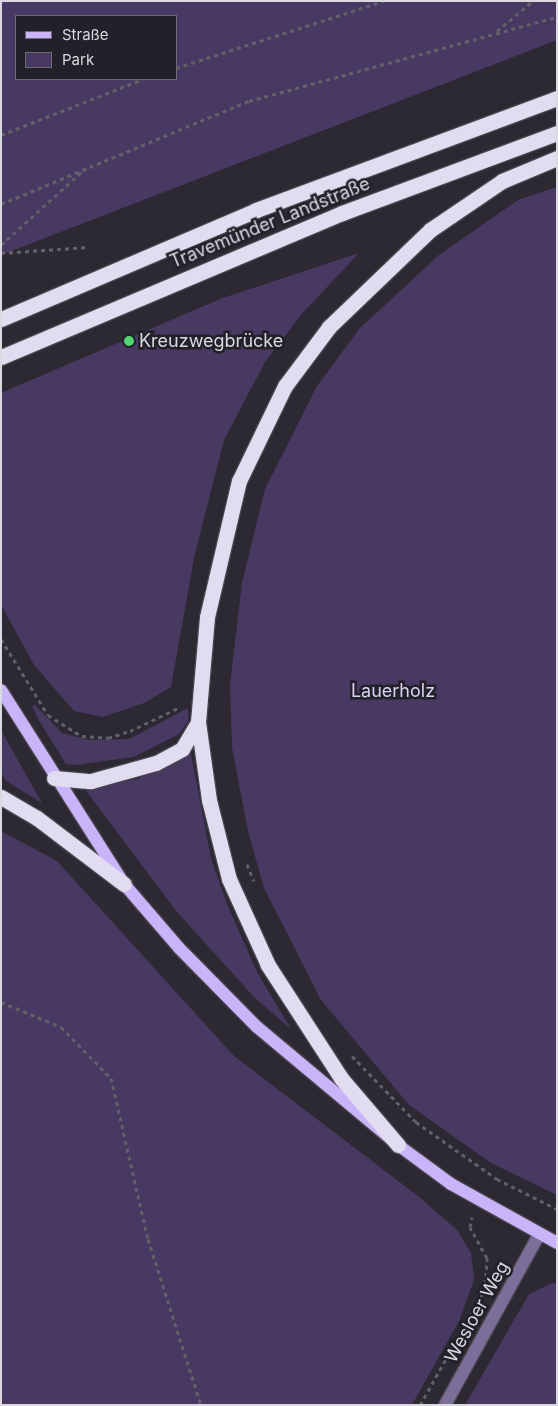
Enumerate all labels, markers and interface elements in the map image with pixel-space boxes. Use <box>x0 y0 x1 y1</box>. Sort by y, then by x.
legend <box>15 15 178 80</box>
text: Straße <box>62 25 109 44</box>
text: Park <box>62 50 94 69</box>
street label: Travemünder Landstraße <box>167 173 373 273</box>
place label: Kreuzwegbrücke <box>139 330 283 352</box>
marker: Kreuzwegbrücke <box>123 335 135 347</box>
park label: Lauerholz <box>351 680 435 702</box>
street label: Wesloer Weg <box>440 1257 514 1367</box>

